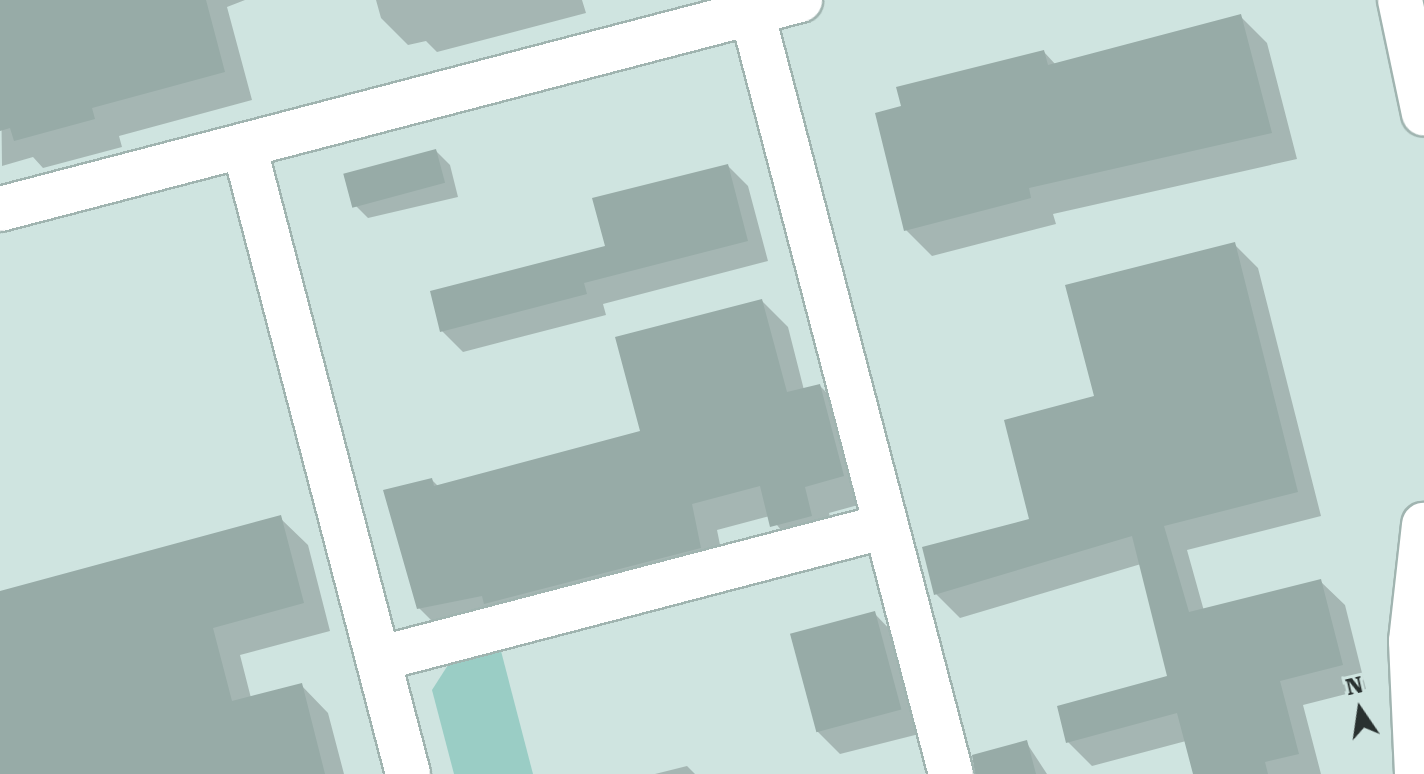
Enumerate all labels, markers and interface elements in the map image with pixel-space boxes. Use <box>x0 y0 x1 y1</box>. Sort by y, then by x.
north arrow <box>1320 670 1400 750</box>
text: N <box>1343 672 1366 700</box>

